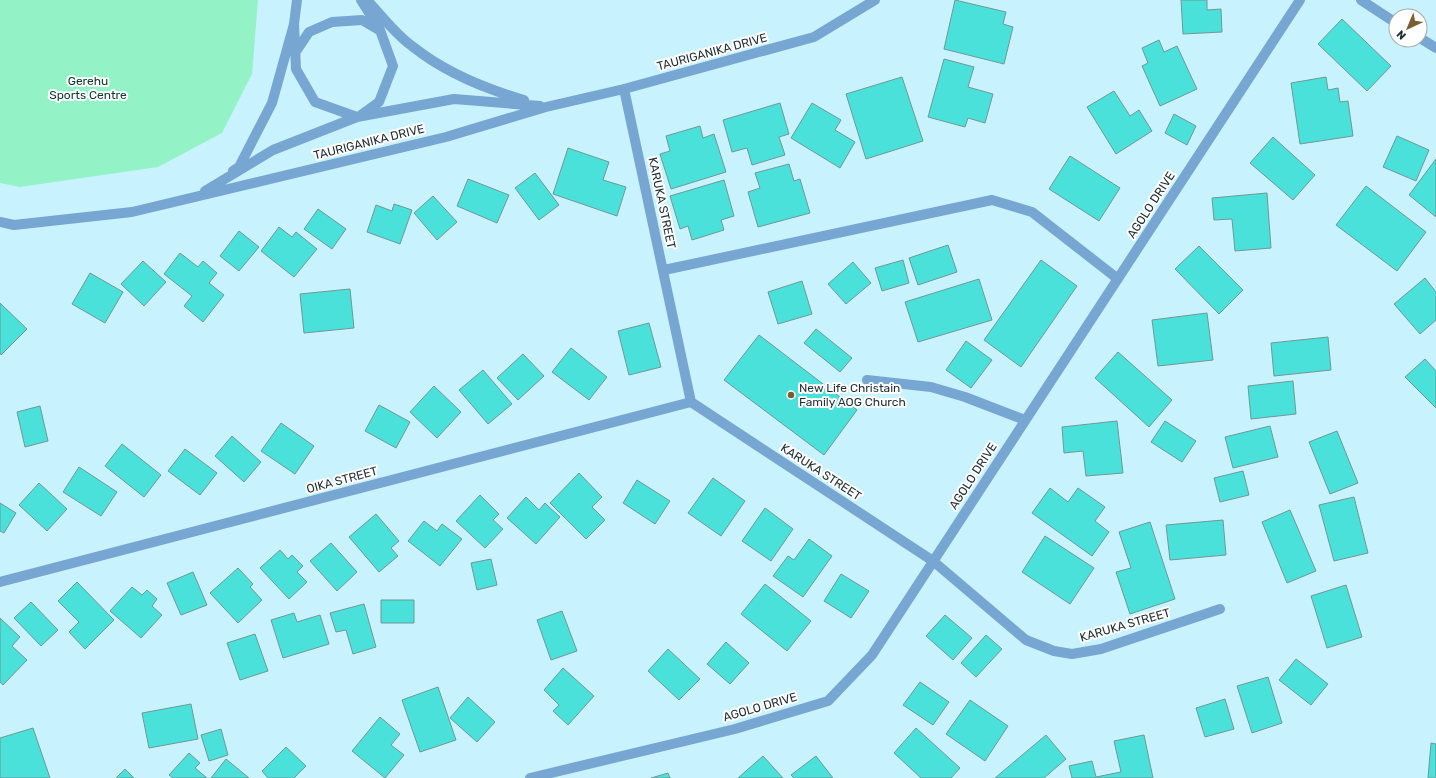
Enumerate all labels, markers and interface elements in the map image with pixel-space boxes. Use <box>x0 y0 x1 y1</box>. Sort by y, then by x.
north arrow <box>1388 8 1428 48</box>
text: N <box>1394 27 1409 42</box>
street label: TAURIGANIKA DRIVE <box>655 31 769 73</box>
park label: Gerehu Sports Centre <box>49 74 127 102</box>
street label: TAURIGANIKA DRIVE <box>312 121 426 163</box>
street label: KARUKA STREET <box>645 156 679 250</box>
street label: AGOLO DRIVE <box>1124 169 1178 241</box>
place label: New Life Christain Family AOG Church <box>799 381 906 409</box>
marker: New Life Christain Family AOG Church <box>786 390 796 400</box>
street label: AGOLO DRIVE <box>946 440 1000 512</box>
street label: KARUKA STREET <box>778 441 864 503</box>
street label: OIKA STREET <box>305 464 379 496</box>
street label: KARUKA STREET <box>1078 605 1172 645</box>
street label: AGOLO DRIVE <box>721 690 799 724</box>

